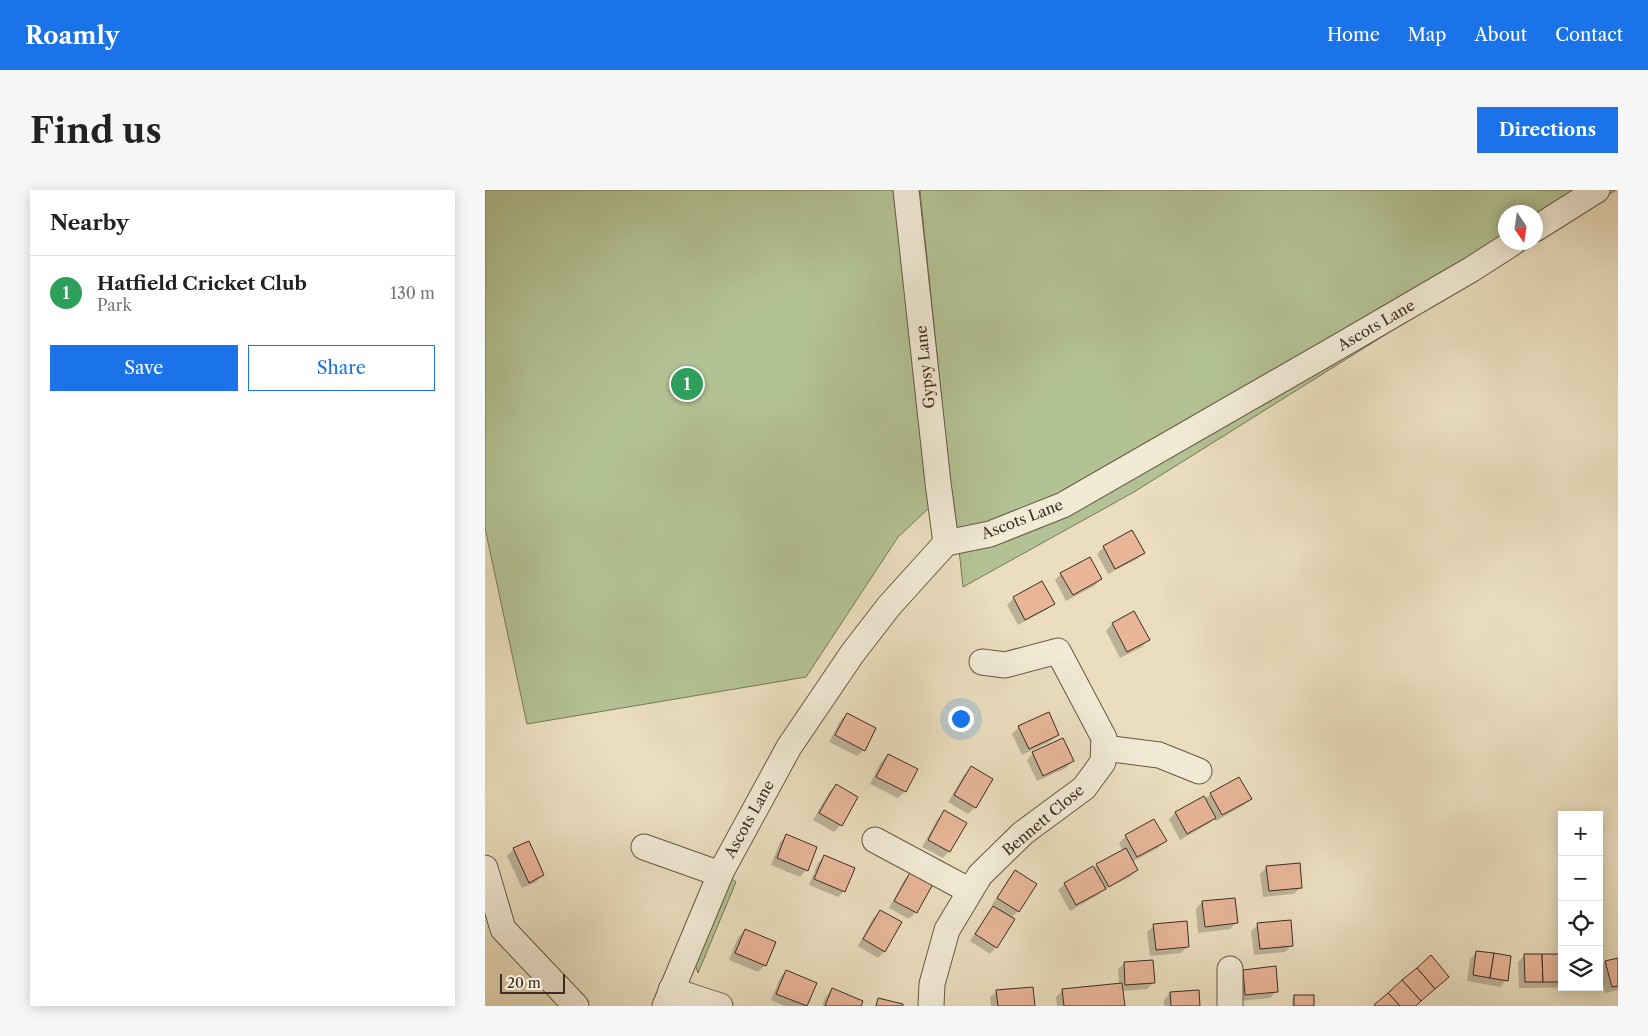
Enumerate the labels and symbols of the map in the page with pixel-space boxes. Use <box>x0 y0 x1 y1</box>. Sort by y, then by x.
north arrow <box>1498 205 1543 250</box>
street label: Ascots Lane <box>1333 295 1418 355</box>
street label: Gypsy Lane <box>911 325 939 409</box>
pin: 1 <box>671 365 703 403</box>
street label: Ascots Lane <box>977 495 1066 544</box>
your location <box>948 706 974 732</box>
street label: Ascots Lane <box>719 777 778 862</box>
street label: Bennett Close <box>998 780 1088 860</box>
scale bar <box>500 971 565 994</box>

